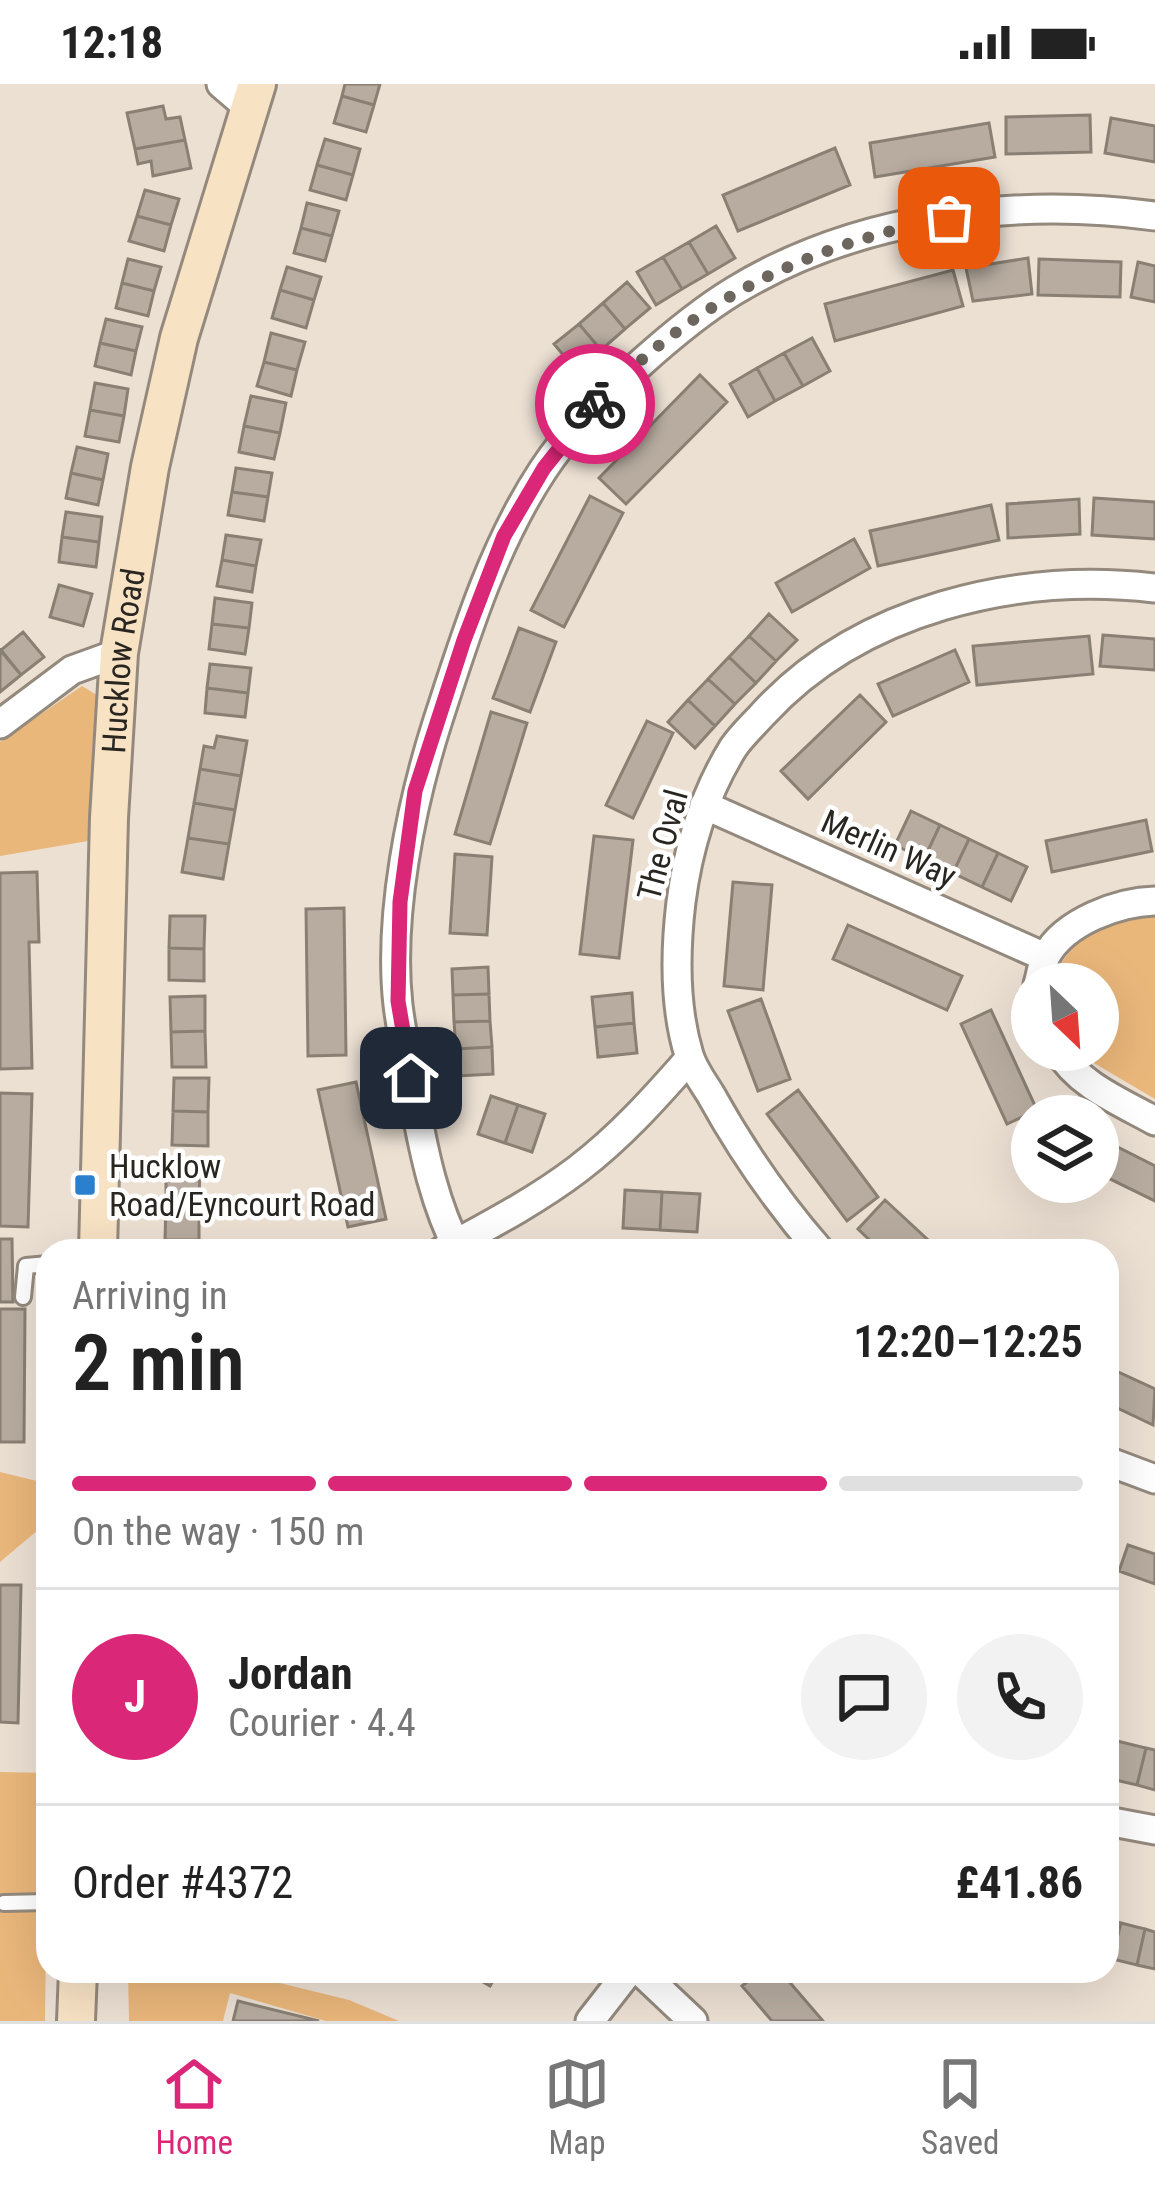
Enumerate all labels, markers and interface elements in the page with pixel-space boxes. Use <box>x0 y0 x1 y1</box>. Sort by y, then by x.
text: 12:18 <box>60 16 163 69</box>
pin <box>898 167 1000 269</box>
icon: bag <box>916 185 982 251</box>
courier <box>535 344 655 464</box>
icon: bike <box>562 371 628 437</box>
street label: Hucklow Road <box>94 565 153 754</box>
street label: The Oval <box>629 785 696 905</box>
street label: Merlin Way <box>816 802 962 895</box>
north arrow <box>1011 963 1119 1071</box>
map controls <box>1011 963 1119 1203</box>
pin <box>360 1027 462 1129</box>
icon: home <box>378 1045 444 1111</box>
button: layers <box>1011 1095 1119 1203</box>
place label: Hucklow Road/Eyncourt Road <box>109 1147 375 1224</box>
marker: Hucklow Road/Eyncourt Road <box>72 1172 98 1198</box>
text: Arriving in <box>72 1273 228 1319</box>
text: 12:20–12:25 <box>853 1315 1083 1368</box>
text: 2 min <box>72 1318 245 1409</box>
text: On the way · 150 m <box>72 1509 364 1555</box>
button: chat <box>801 1634 927 1760</box>
button: phone <box>957 1634 1083 1760</box>
text: Jordan <box>228 1647 353 1700</box>
text: J <box>124 1670 146 1723</box>
text: Courier · 4.4 <box>228 1700 416 1746</box>
text: Order #4372 <box>72 1856 293 1909</box>
text: £41.86 <box>955 1856 1083 1909</box>
tab: Home <box>156 2051 233 2162</box>
tab: Map <box>544 2051 610 2162</box>
tab: Saved <box>921 2051 999 2162</box>

